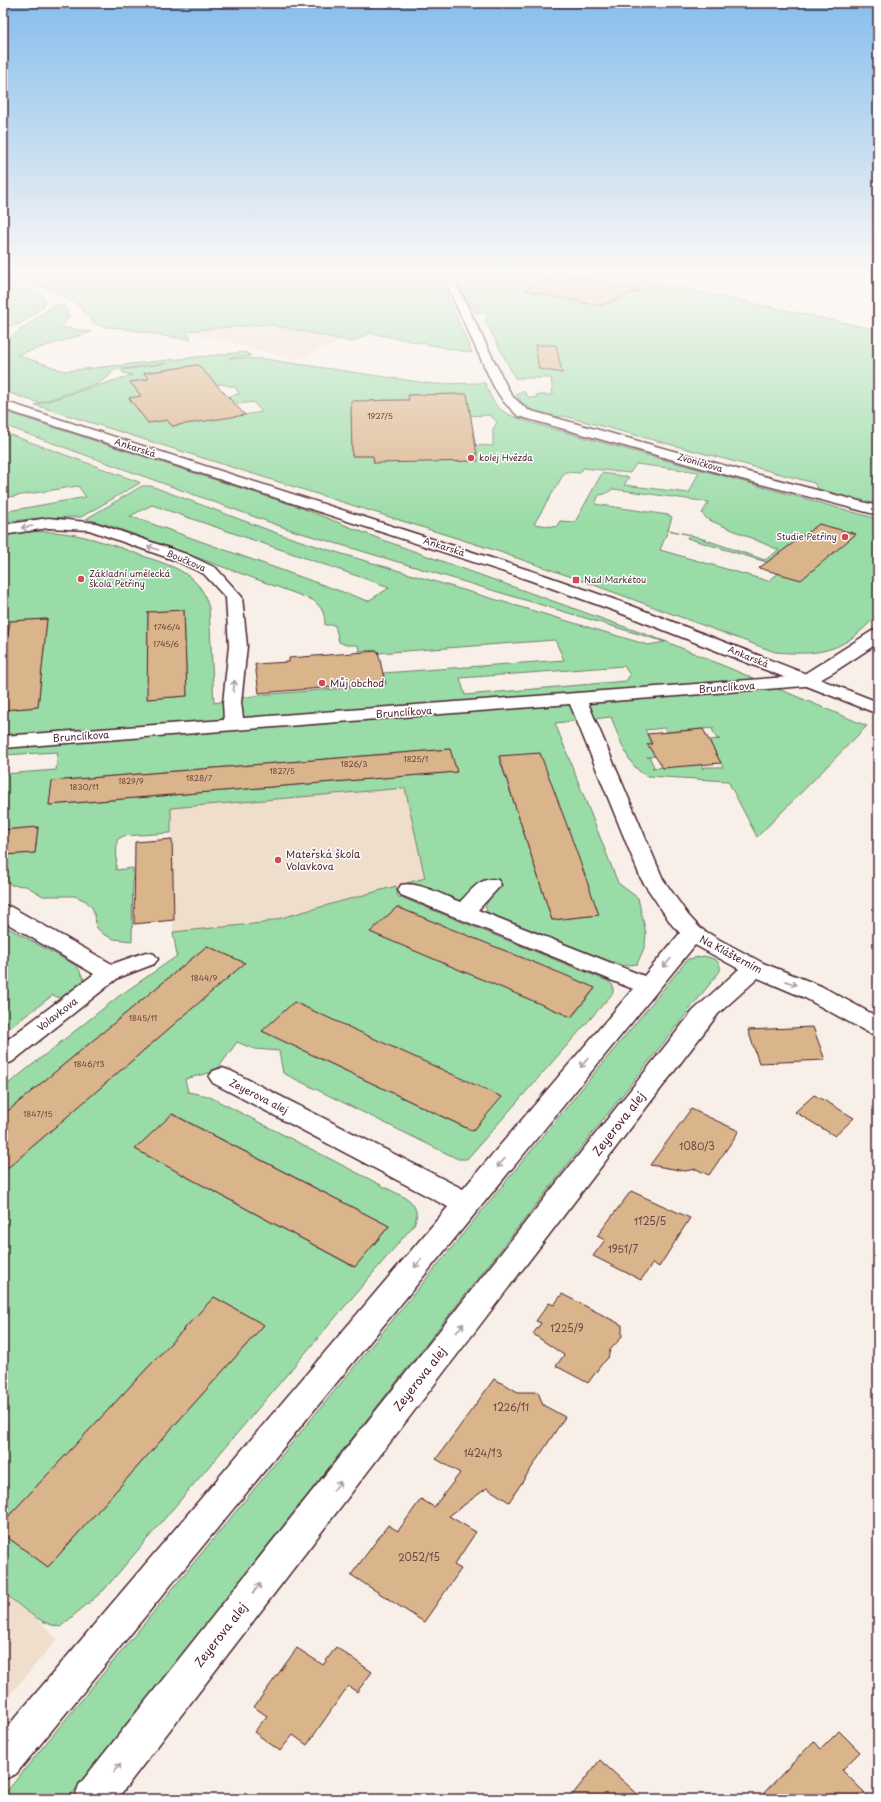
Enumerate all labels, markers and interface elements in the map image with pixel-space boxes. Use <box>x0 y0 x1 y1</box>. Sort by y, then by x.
house number: 1927/5 <box>367 410 393 422</box>
street label: Ankarská <box>113 434 158 460</box>
street label: Zvoníčkova <box>676 449 725 475</box>
place label: kolej Hvězda <box>479 450 533 464</box>
marker: kolej Hvězda <box>466 453 476 463</box>
one-way arrow <box>21 523 34 531</box>
place label: Studie Petřiny <box>777 529 837 543</box>
marker: Studie Petřiny <box>840 532 850 542</box>
street label: Ankarská <box>422 533 467 559</box>
one-way arrow <box>147 544 160 551</box>
street label: Boučkova <box>165 546 209 575</box>
place label: Základní umělecká škola Petřiny <box>89 566 171 590</box>
place label: Nad Markétou <box>584 572 646 586</box>
marker: Základní umělecká škola Petřiny <box>76 574 86 584</box>
marker: Nad Markétou <box>571 575 581 585</box>
house number: 1746/4 <box>154 621 180 633</box>
house number: 1745/6 <box>153 638 179 650</box>
street label: Ankarská <box>726 642 771 671</box>
place label: Můj obchod <box>330 675 384 690</box>
street label: Brunclíkova <box>698 677 757 696</box>
marker: Můj obchod <box>317 678 327 688</box>
one-way arrow <box>230 680 238 693</box>
street label: Brunclíkova <box>375 702 434 721</box>
street label: Brunclíkova <box>52 726 111 745</box>
house number: 1825/1 <box>404 753 429 765</box>
house number: 1826/3 <box>341 758 367 770</box>
house number: 1827/5 <box>269 765 295 777</box>
house number: 1828/7 <box>186 772 213 784</box>
house number: 1829/9 <box>118 775 144 787</box>
house number: 1830/11 <box>69 781 99 793</box>
place label: Mateřská škola Volavkova <box>286 846 361 873</box>
marker: Mateřská škola Volavkova <box>273 855 283 865</box>
street label: Na Klášterním <box>697 931 765 976</box>
one-way arrow <box>663 958 672 969</box>
house number: 1844/9 <box>191 972 218 984</box>
one-way arrow <box>785 979 797 987</box>
street label: Volavkova <box>33 993 80 1034</box>
house number: 1845/11 <box>129 1012 157 1024</box>
house number: 1846/13 <box>73 1058 105 1070</box>
one-way arrow <box>580 1058 589 1069</box>
street label: Zeyerova alej <box>227 1074 291 1118</box>
street label: Zeyerova alej <box>587 1087 649 1159</box>
house number: 1847/15 <box>23 1108 53 1120</box>
house number: 1080/3 <box>679 1138 715 1153</box>
one-way arrow <box>496 1158 505 1168</box>
house number: 1125/5 <box>634 1213 666 1228</box>
house number: 1951/7 <box>608 1241 639 1256</box>
one-way arrow <box>413 1258 422 1268</box>
house number: 1225/9 <box>550 1320 584 1335</box>
one-way arrow <box>456 1323 464 1334</box>
street label: Zeyerova alej <box>388 1342 450 1414</box>
house number: 1226/11 <box>493 1399 529 1414</box>
house number: 1424/13 <box>464 1445 503 1460</box>
one-way arrow <box>333 1480 341 1491</box>
house number: 2052/15 <box>398 1549 440 1564</box>
one-way arrow <box>253 1583 261 1594</box>
street label: Zeyerova alej <box>189 1598 251 1670</box>
one-way arrow <box>113 1763 121 1774</box>

